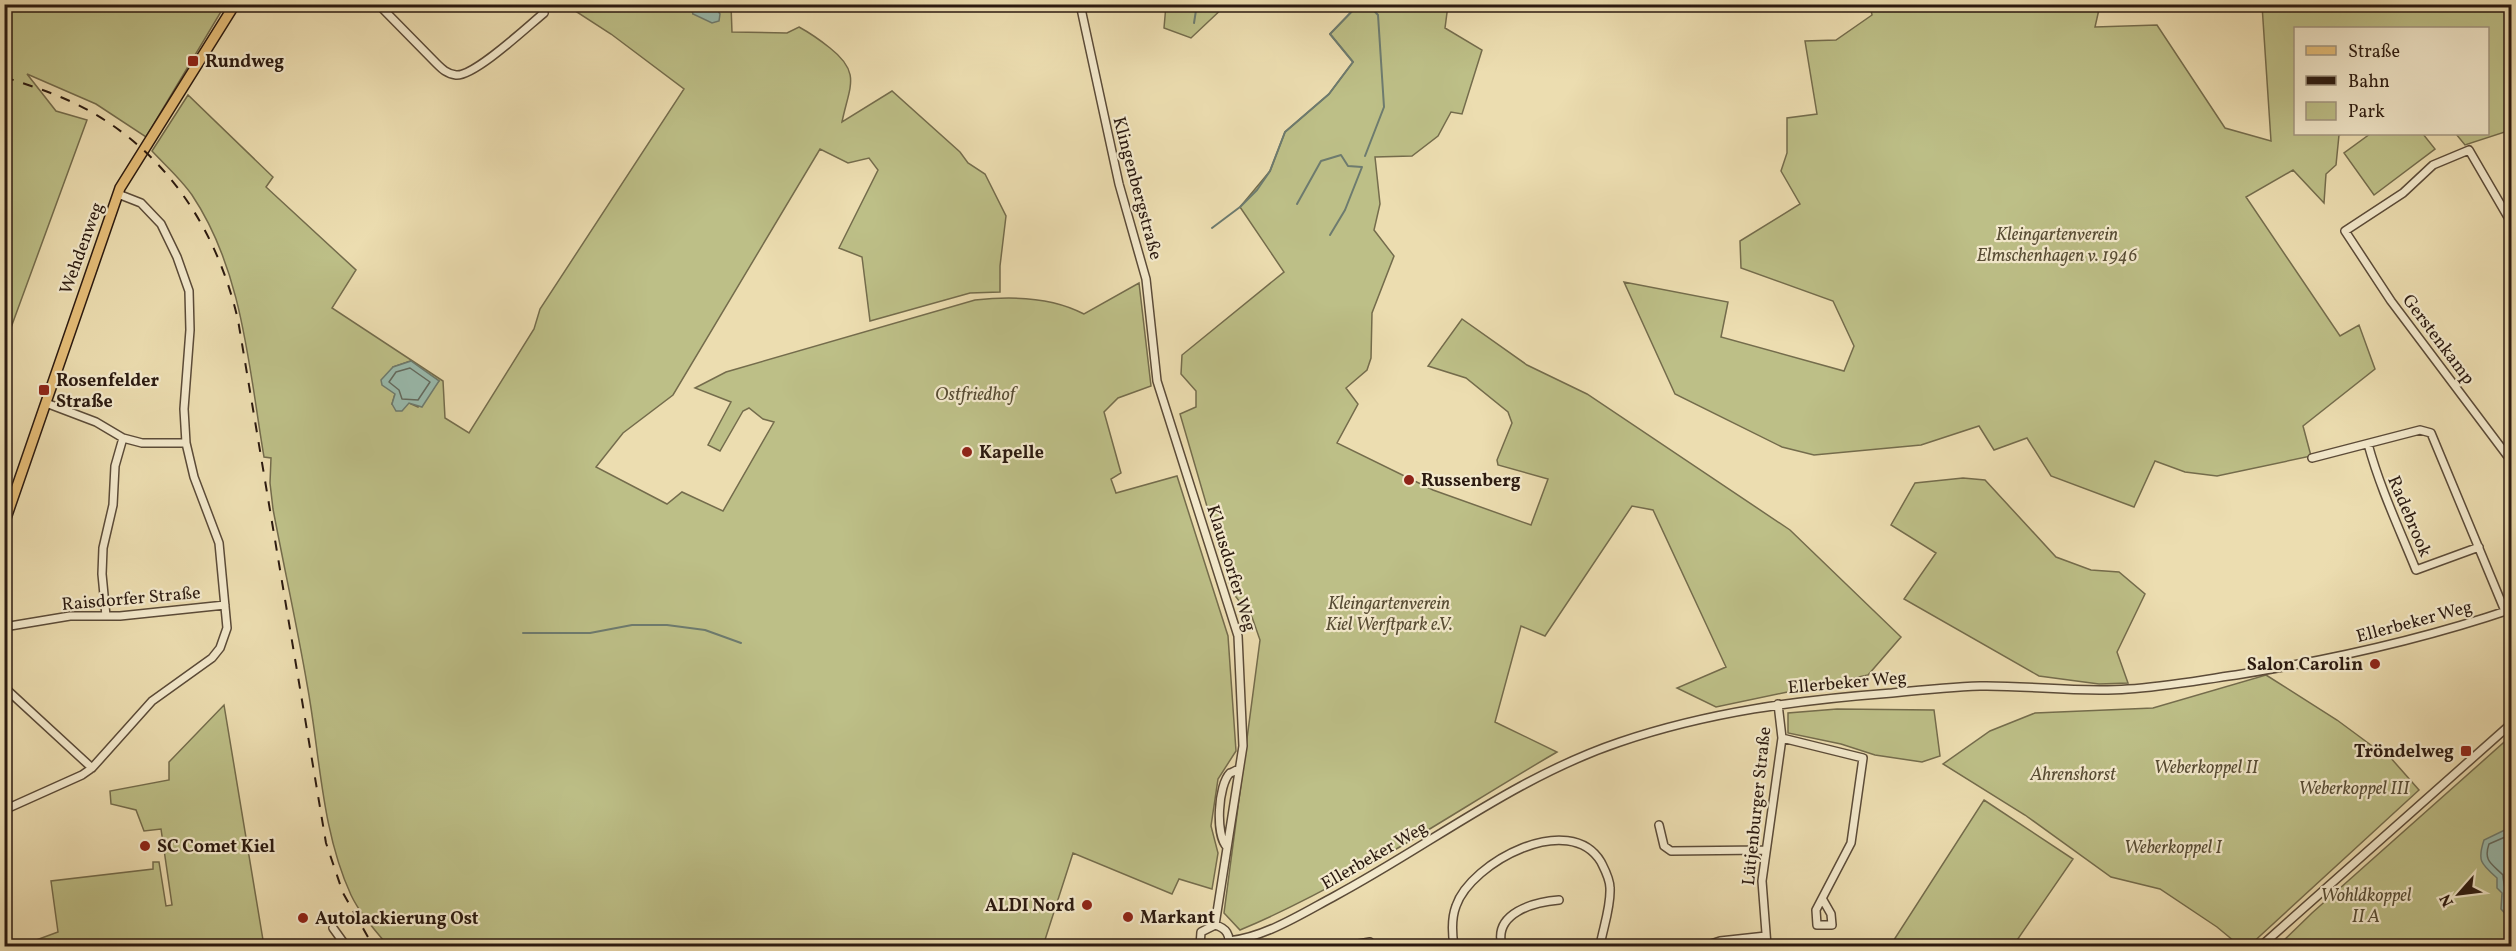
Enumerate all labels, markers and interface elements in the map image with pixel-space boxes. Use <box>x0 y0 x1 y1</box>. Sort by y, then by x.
legend <box>2294 27 2489 135</box>
text: Straße <box>2348 40 2400 65</box>
place label: Rundweg <box>205 50 284 75</box>
marker: Rundweg <box>186 54 200 68</box>
text: Bahn <box>2348 70 2390 95</box>
text: Park <box>2348 100 2385 125</box>
street label: Klingenbergstraße <box>1105 114 1168 263</box>
street label: Wehdenweg <box>54 199 111 298</box>
park label: Kleingartenverein Elmschenhagen v. 1946 <box>1976 223 2138 269</box>
street label: Gerstenkamp <box>2396 290 2480 390</box>
place label: Rosenfelder Straße <box>56 369 159 415</box>
marker: Rosenfelder Straße <box>37 383 51 397</box>
park label: Ostfriedhof <box>935 383 1019 408</box>
place label: Kapelle <box>979 441 1044 466</box>
marker: Kapelle <box>960 445 974 459</box>
place label: Russenberg <box>1421 469 1521 494</box>
street label: Radebrook <box>2380 472 2437 561</box>
marker: Russenberg <box>1402 473 1416 487</box>
street label: Klausdorfer Weg <box>1199 502 1262 635</box>
street label: Raisdorfer Straße <box>61 581 202 618</box>
park label: Kleingartenverein Kiel Werftpark e.V. <box>1325 592 1453 638</box>
street label: Ellerbeker Weg <box>2354 595 2475 650</box>
place label: Salon Carolin <box>2247 653 2363 678</box>
marker: Salon Carolin <box>2368 657 2382 671</box>
street label: Ellerbeker Weg <box>1787 666 1908 701</box>
street label: Lütjenburger Straße <box>1737 726 1778 887</box>
place label: Tröndelweg <box>2354 740 2454 765</box>
marker: Tröndelweg <box>2459 744 2473 758</box>
park label: Weberkoppel II <box>2154 756 2259 781</box>
park label: Ahrenshorst <box>2029 763 2117 788</box>
park label: Weberkoppel III <box>2299 777 2410 802</box>
street label: Ellerbeker Weg <box>1317 816 1433 897</box>
place label: SC Comet Kiel <box>157 835 275 860</box>
park label: Weberkoppel I <box>2124 836 2223 861</box>
marker: SC Comet Kiel <box>138 839 152 853</box>
north arrow <box>2429 864 2489 924</box>
park label: Wohldkoppel II A <box>2321 884 2412 930</box>
text: N <box>2435 889 2460 910</box>
place label: ALDI Nord <box>985 894 1075 919</box>
marker: ALDI Nord <box>1080 898 1094 912</box>
place label: Markant <box>1140 906 1215 931</box>
place label: Autolackierung Ost <box>315 907 479 932</box>
marker: Markant <box>1121 910 1135 924</box>
marker: Autolackierung Ost <box>296 911 310 925</box>

